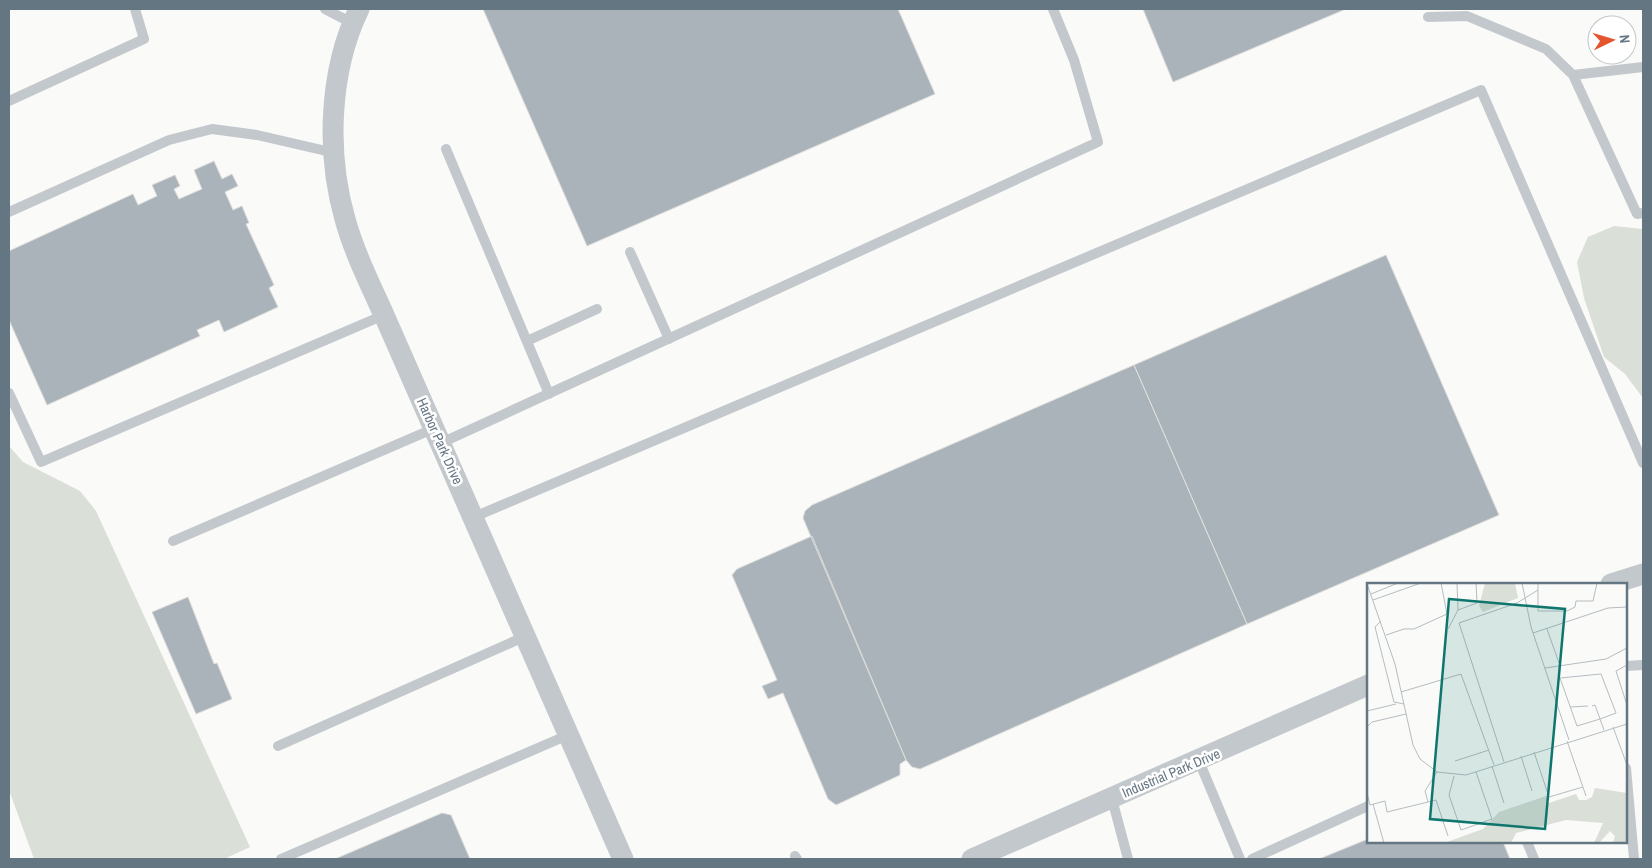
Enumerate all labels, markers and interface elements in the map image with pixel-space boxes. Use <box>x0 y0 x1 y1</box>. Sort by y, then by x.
north arrow <box>1587 15 1637 65</box>
text: N <box>1616 34 1634 44</box>
street label: Harbor Park Drive <box>413 395 467 487</box>
inset map <box>1367 583 1627 843</box>
street label: Industrial Park Drive <box>1119 744 1223 802</box>

